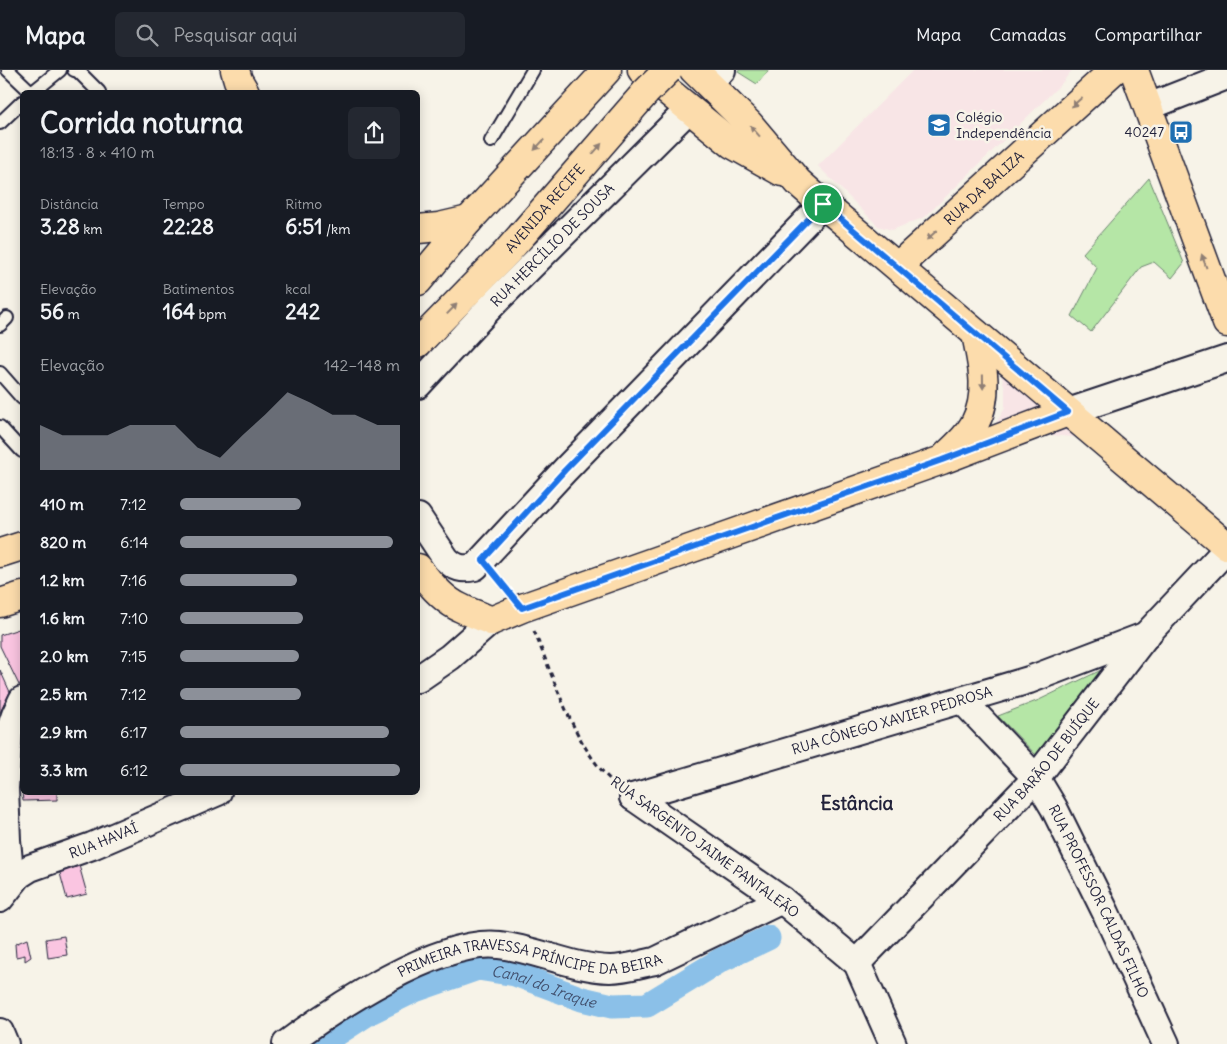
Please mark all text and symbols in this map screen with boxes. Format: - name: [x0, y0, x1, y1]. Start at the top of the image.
- search box: [115, 12, 465, 57]
- text: Mapa: [25, 20, 85, 50]
- icon: search: [133, 21, 161, 49]
- text: Pesquisar aqui: [173, 23, 297, 47]
- text: Mapa: [916, 23, 961, 46]
- text: Camadas: [989, 23, 1066, 46]
- text: Compartilhar: [1094, 23, 1202, 46]
- one-way arrow: [1072, 96, 1084, 108]
- text: Corrida noturna: [40, 105, 243, 141]
- button: share: [348, 107, 400, 159]
- place label: Colégio Independência: [956, 108, 1052, 142]
- school or university icon: Colégio Independência: [926, 112, 952, 138]
- bus stop icon: 40247: [1168, 119, 1194, 145]
- place label: 40247: [1124, 123, 1164, 141]
- one-way arrow: [749, 126, 761, 138]
- one-way arrow: [533, 138, 545, 150]
- text: 18:13 · 8 × 410 m: [40, 142, 155, 162]
- one-way arrow: [591, 143, 602, 156]
- street label: RUA DA BALIZA: [940, 147, 1028, 229]
- street label: AVENIDA RECIFE: [501, 160, 588, 257]
- street label: RUA HERCÍLIO DE SOUSA: [487, 180, 618, 310]
- pin: [802, 183, 844, 225]
- icon: arrive: [809, 190, 837, 218]
- text: Distância: [40, 195, 99, 213]
- text: Tempo: [163, 195, 205, 213]
- text: Ritmo: [285, 195, 322, 213]
- text: 3.28: [40, 213, 80, 240]
- text: 22:28: [163, 213, 214, 240]
- text: 6:51: [285, 213, 323, 240]
- text: km: [80, 220, 103, 238]
- text: /km: [323, 220, 350, 238]
- one-way arrow: [926, 229, 938, 241]
- one-way arrow: [1200, 253, 1208, 268]
- text: Elevação: [40, 280, 96, 298]
- text: Batimentos: [163, 280, 234, 298]
- text: kcal: [285, 280, 311, 298]
- text: 56: [40, 298, 64, 325]
- text: 164: [163, 298, 195, 325]
- text: 242: [285, 298, 320, 325]
- one-way arrow: [446, 303, 458, 315]
- text: m: [64, 305, 80, 323]
- text: bpm: [195, 305, 227, 323]
- text: Elevação: [40, 355, 104, 375]
- text: 142–148 m: [324, 355, 400, 375]
- one-way arrow: [979, 374, 987, 390]
- text: 410 m: [40, 494, 84, 514]
- text: 7:12: [120, 494, 147, 514]
- text: 820 m: [40, 532, 86, 552]
- text: 6:14: [120, 532, 148, 552]
- text: 1.2 km: [40, 570, 84, 590]
- text: 7:16: [120, 570, 147, 590]
- text: 1.6 km: [40, 608, 85, 628]
- text: 7:10: [120, 608, 148, 628]
- text: 2.0 km: [40, 646, 89, 666]
- text: 7:15: [120, 646, 147, 666]
- street label: RUA CÔNEGO XAVIER PEDROSA: [789, 682, 994, 759]
- text: 2.5 km: [40, 684, 87, 704]
- text: 7:12: [120, 684, 147, 704]
- street label: RUA BARÃO DE BUÍQUE: [990, 695, 1103, 825]
- text: 2.9 km: [40, 722, 87, 742]
- text: 6:17: [120, 722, 147, 742]
- text: 3.3 km: [40, 760, 88, 780]
- text: 6:12: [120, 760, 148, 780]
- street label: RUA SARGENTO JAIME PANTALEÃO: [607, 772, 803, 922]
- district label: Estância: [821, 791, 894, 815]
- street label: RUA PROFESSOR CALDAS FILHO: [1045, 802, 1153, 1001]
- street label: RUA HAVAÍ: [66, 818, 141, 862]
- street label: PRIMEIRA TRAVESSA PRÍNCIPE DA BEIRA: [394, 935, 665, 981]
- water label: Canal do Iraque: [490, 961, 599, 1012]

